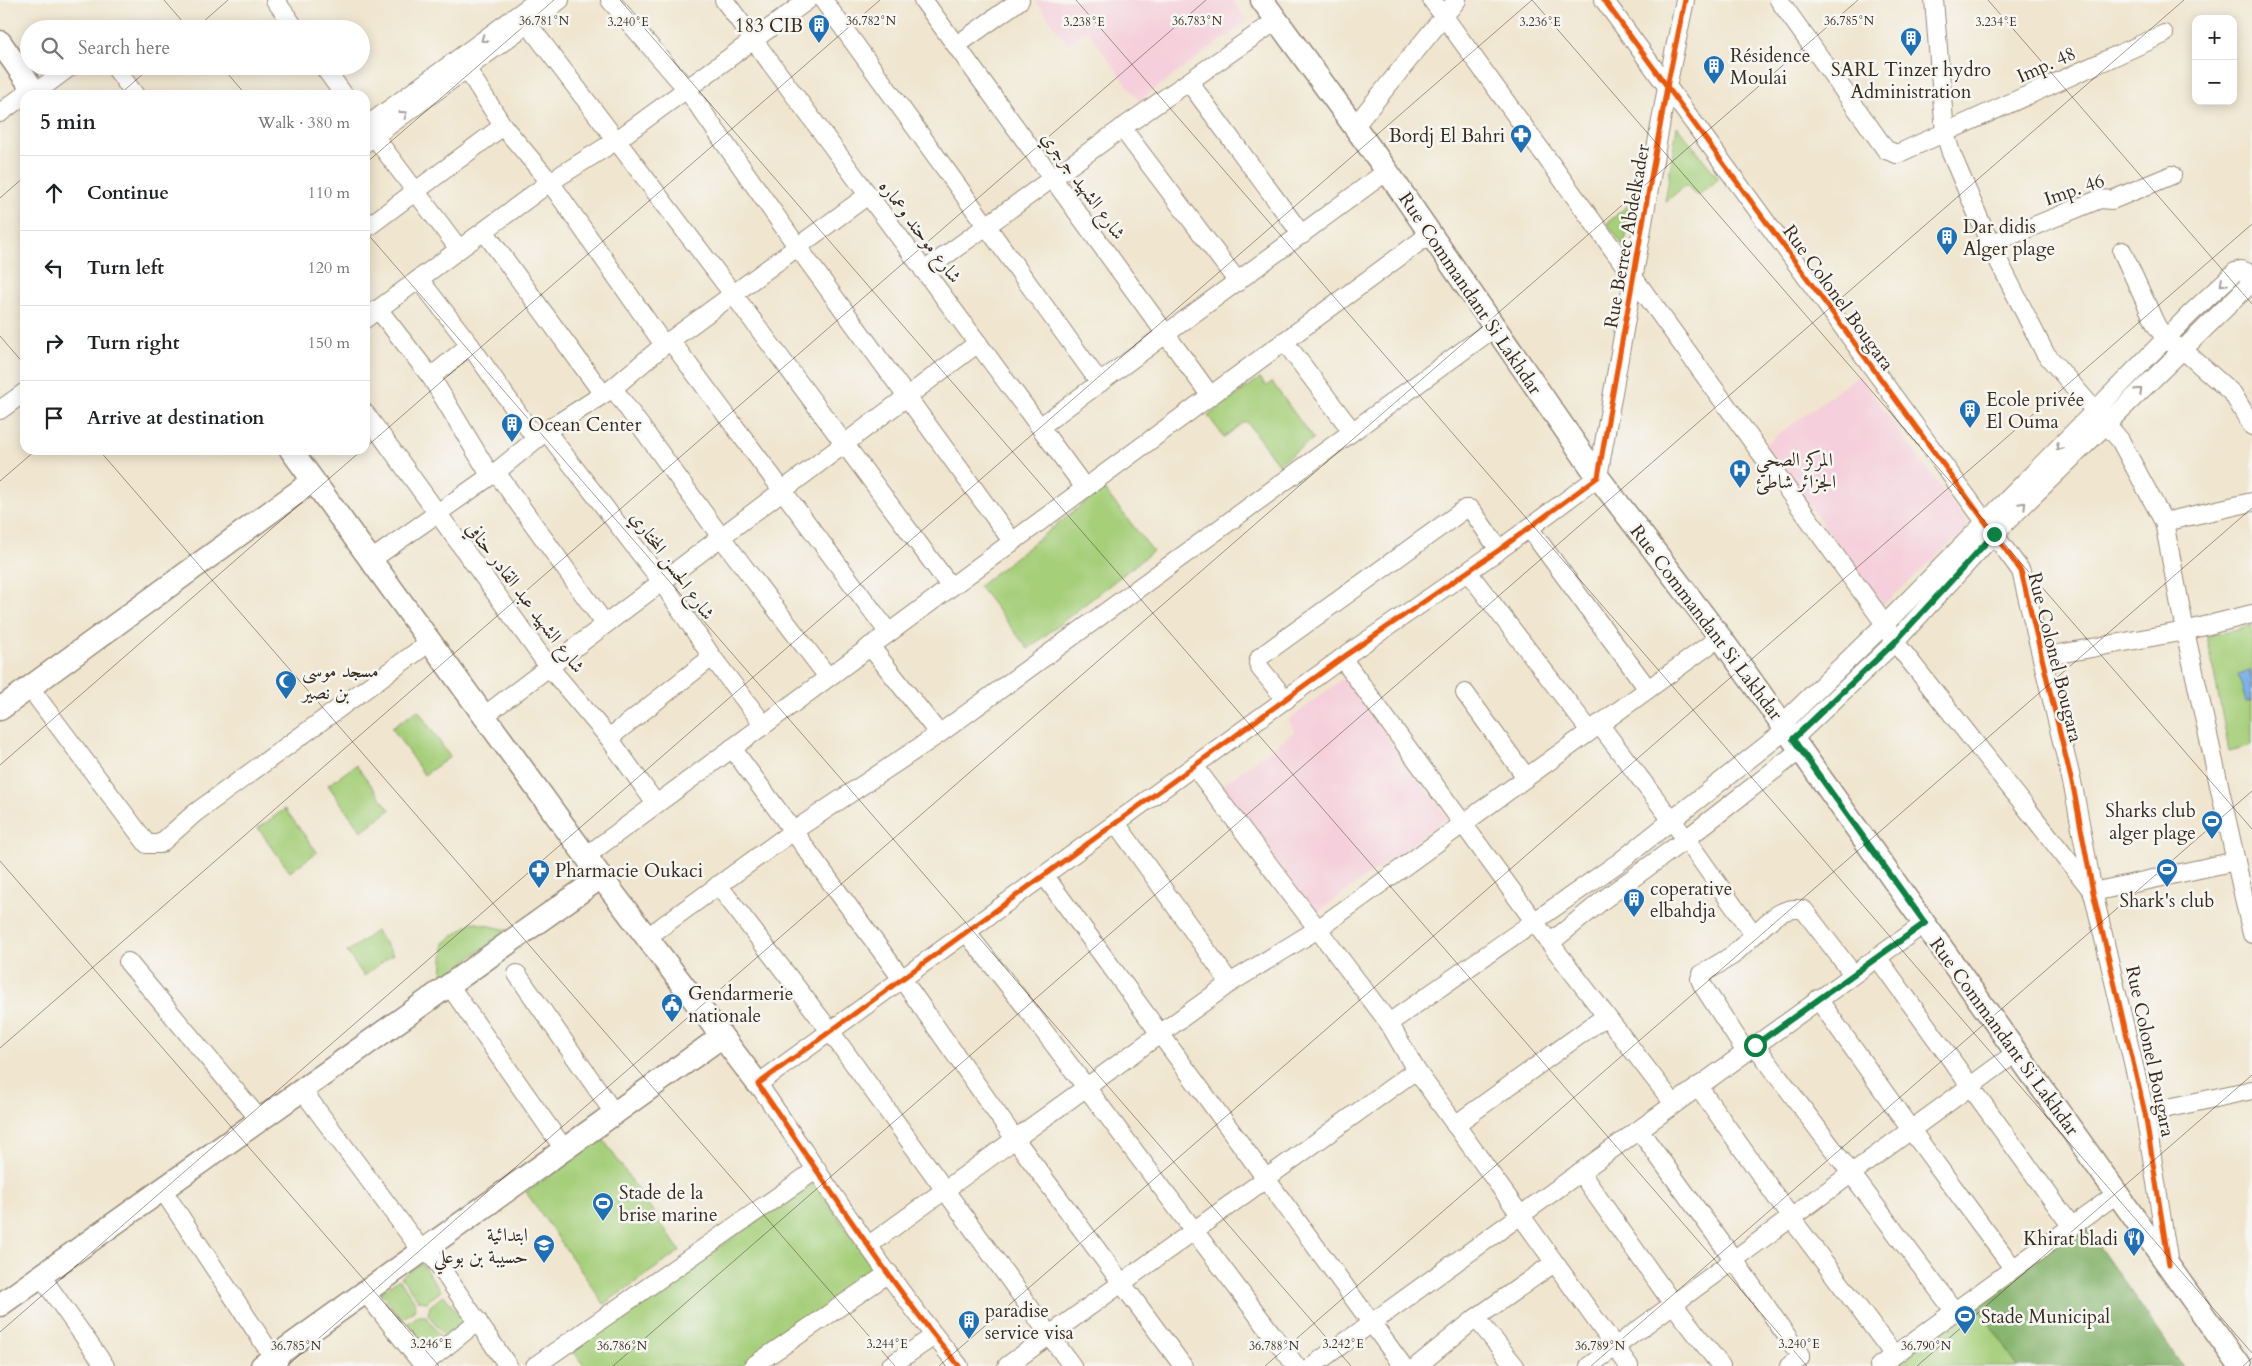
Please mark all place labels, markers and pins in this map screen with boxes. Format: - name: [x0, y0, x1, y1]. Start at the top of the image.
- place label: 183 CIB: [735, 13, 803, 39]
- building icon: 183 CIB: [807, 13, 831, 44]
- building icon: SARL Tinzer hydro Administration: [1899, 26, 1923, 57]
- place label: Résidence Moulai: [1730, 43, 1810, 91]
- building icon: Résidence Moulai: [1702, 54, 1726, 85]
- place label: SARL Tinzer hydro Administration: [1831, 57, 1991, 105]
- place label: Bordj El Bahri: [1389, 123, 1505, 149]
- pharmacy icon: Bordj El Bahri: [1509, 123, 1533, 154]
- place label: Dar didis Alger plage: [1963, 214, 2055, 262]
- building icon: Dar didis Alger plage: [1935, 225, 1959, 256]
- place label: Ecole privée El Ouma: [1986, 387, 2084, 435]
- building icon: Ecole privée El Ouma: [1958, 398, 1982, 429]
- building icon: Ocean Center: [500, 412, 524, 443]
- place label: Ocean Center: [528, 412, 641, 438]
- place label: المركز الصحي الجزائر شاطئ: [1756, 447, 1836, 495]
- hospital icon: المركز الصحي الجزائر شاطئ: [1728, 458, 1752, 489]
- place label: مسجد موسى بن نصير: [300, 658, 379, 706]
- mosque icon: مسجد موسى بن نصير: [274, 669, 298, 700]
- place label: Sharks club alger plage: [2105, 798, 2196, 846]
- sports icon: Sharks club alger plage: [2200, 809, 2224, 840]
- sports icon: Shark's club: [2155, 857, 2179, 888]
- pharmacy icon: Pharmacie Oukaci: [527, 858, 551, 889]
- place label: Pharmacie Oukaci: [555, 858, 703, 884]
- place label: coperative elbahdja: [1650, 876, 1732, 924]
- building icon: coperative elbahdja: [1622, 887, 1646, 918]
- place label: Shark's club: [2119, 888, 2215, 914]
- place label: Gendarmerie nationale: [688, 981, 793, 1029]
- public building icon: Gendarmerie nationale: [660, 992, 684, 1023]
- place label: Stade de la brise marine: [619, 1180, 718, 1228]
- sports icon: Stade de la brise marine: [591, 1191, 615, 1222]
- place label: ابتدائية حسيبة بن بوعلي: [434, 1222, 528, 1275]
- place label: Khirat bladi: [2023, 1226, 2118, 1252]
- restaurant icon: Khirat bladi: [2122, 1226, 2146, 1257]
- school or university icon: ابتدائية حسيبة بن بوعلي: [532, 1233, 556, 1264]
- place label: paradise service visa: [985, 1298, 1074, 1346]
- sports icon: Stade Municipal: [1953, 1304, 1977, 1335]
- place label: Stade Municipal: [1981, 1304, 2110, 1330]
- building icon: paradise service visa: [957, 1309, 981, 1340]

